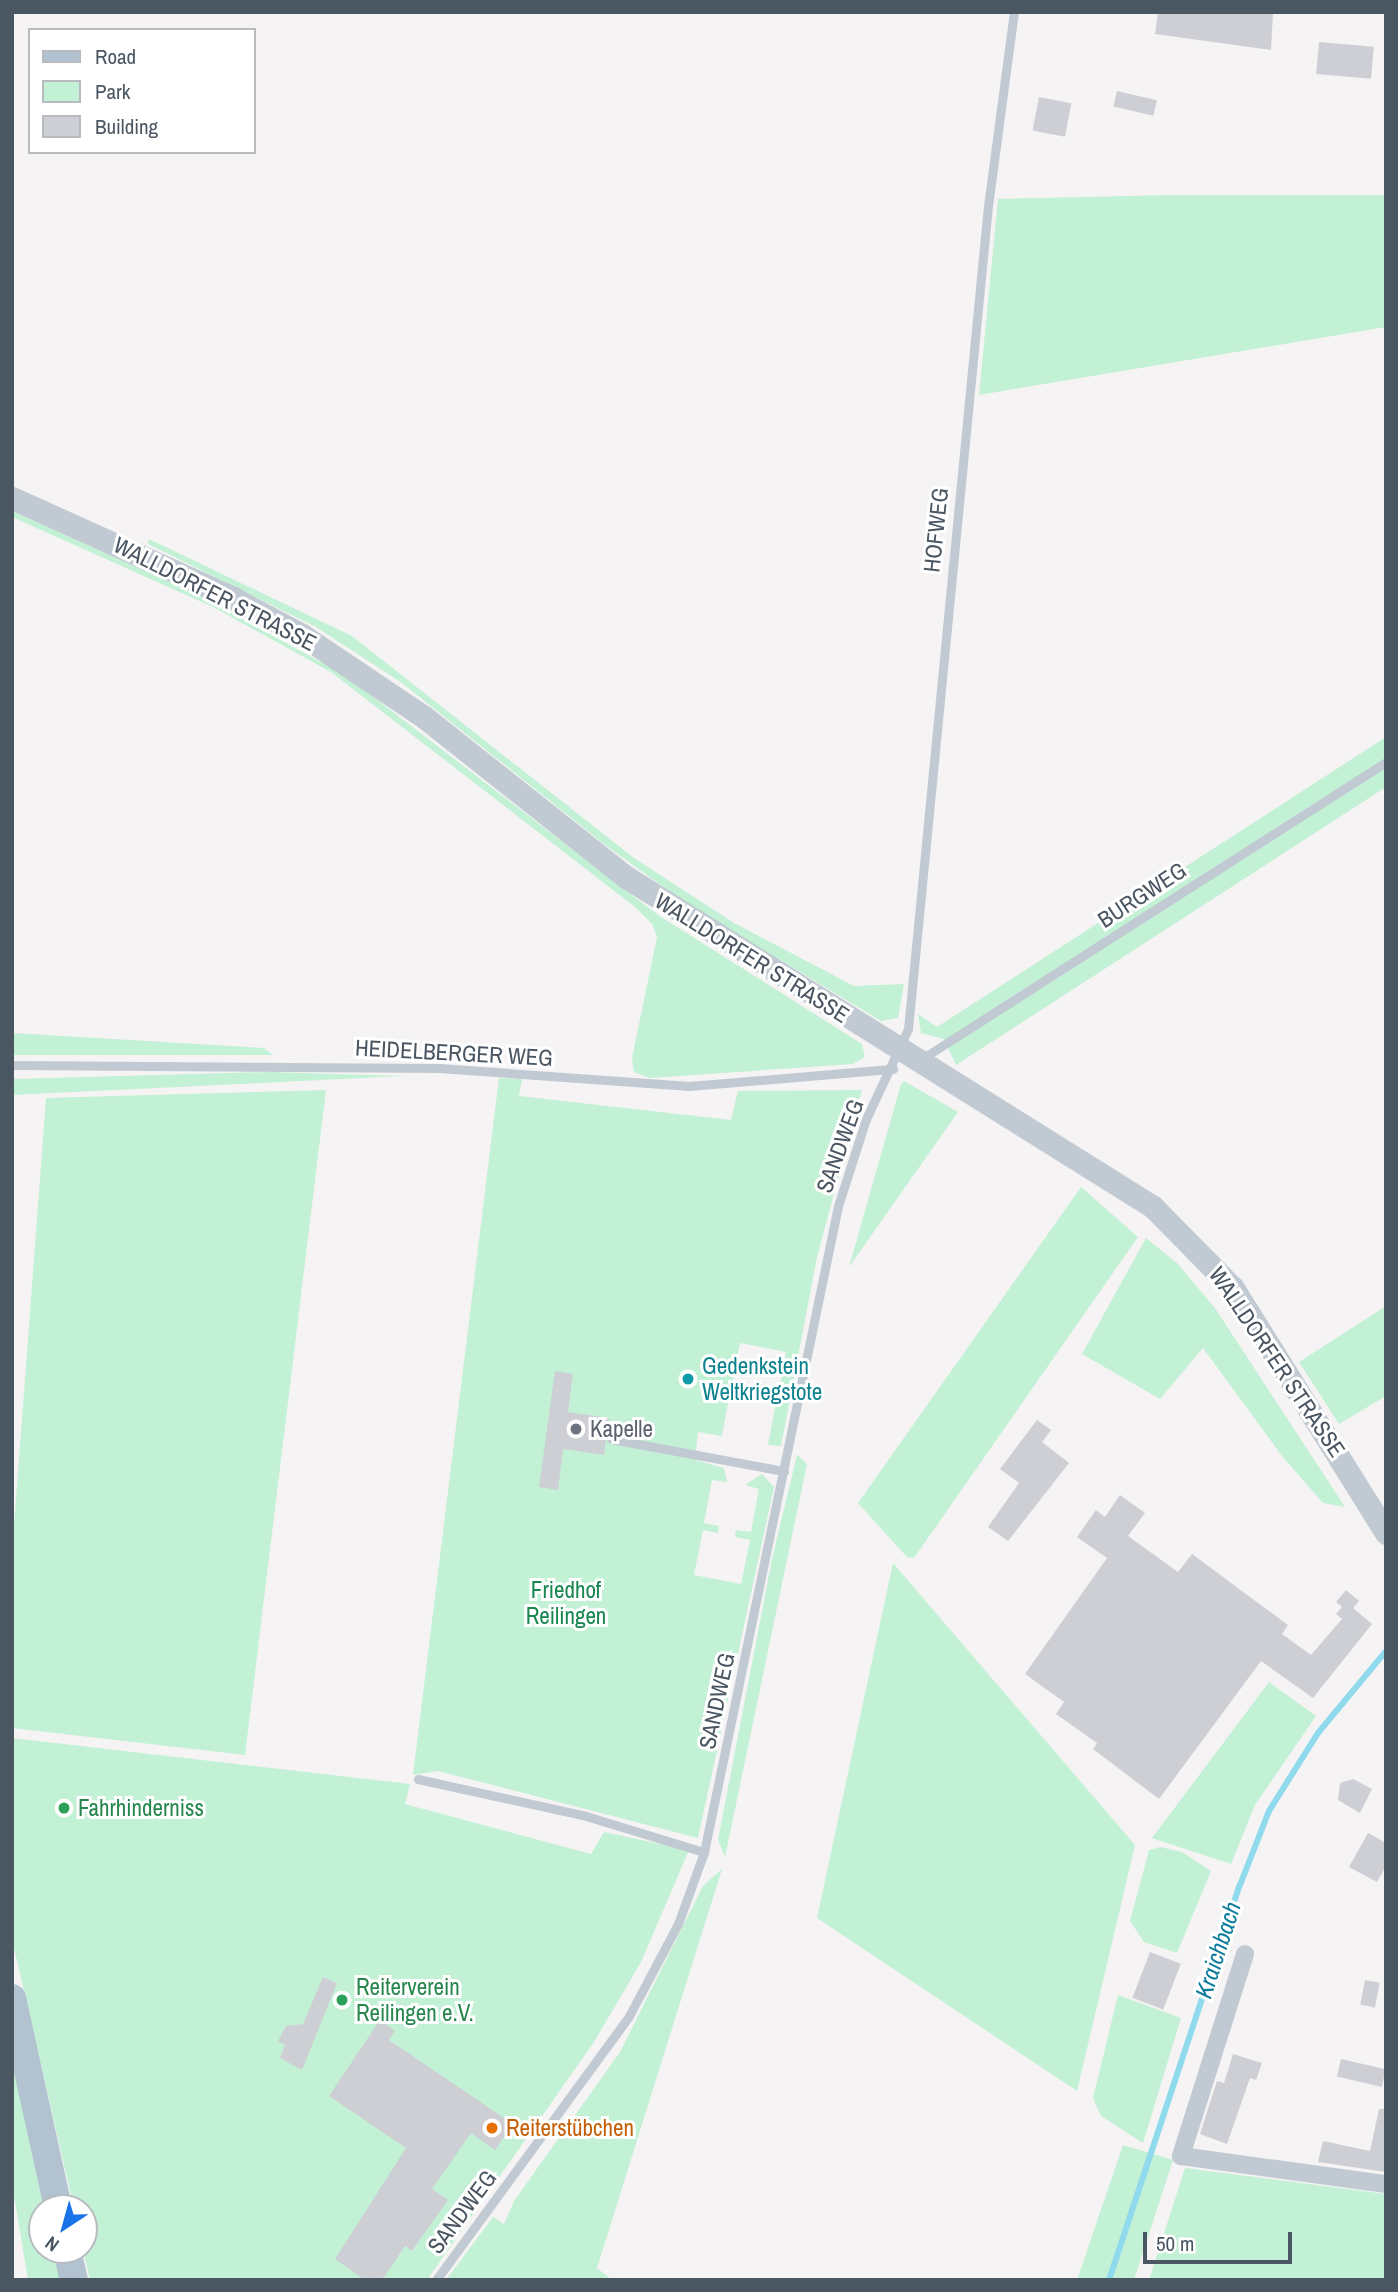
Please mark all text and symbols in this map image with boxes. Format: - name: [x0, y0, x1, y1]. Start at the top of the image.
- legend: [28, 28, 256, 154]
- text: Road: [95, 42, 136, 71]
- text: Park: [95, 77, 130, 106]
- text: Building: [95, 112, 158, 141]
- street label: HOFWEG: [918, 486, 954, 574]
- street label: WALLDORFER STRASSE: [109, 531, 321, 657]
- street label: BURGWEG: [1093, 856, 1191, 934]
- street label: WALLDORFER STRASSE: [650, 887, 854, 1029]
- street label: HEIDELBERGER WEG: [354, 1034, 554, 1072]
- street label: SANDWEG: [810, 1095, 870, 1197]
- street label: WALLDORFER STRASSE: [1203, 1262, 1351, 1462]
- place label: Gedenkstein Weltkriegstote: [702, 1352, 822, 1406]
- marker: Gedenkstein Weltkriegstote: [680, 1371, 696, 1387]
- place label: Kapelle: [590, 1415, 653, 1443]
- marker: Kapelle: [568, 1421, 584, 1437]
- park label: Friedhof Reilingen: [526, 1576, 606, 1630]
- street label: SANDWEG: [693, 1650, 741, 1752]
- place label: Fahrhinderniss: [78, 1794, 204, 1822]
- marker: Fahrhinderniss: [56, 1800, 72, 1816]
- water label: Kraichbach: [1189, 1898, 1247, 2002]
- place label: Reiterverein Reilingen e.V.: [356, 1973, 474, 2027]
- marker: Reiterverein Reilingen e.V.: [334, 1992, 350, 2008]
- place label: Reiterstübchen: [506, 2114, 634, 2142]
- marker: Reiterstübchen: [484, 2120, 500, 2136]
- street label: SANDWEG: [422, 2165, 502, 2259]
- north arrow: [28, 2194, 98, 2264]
- scale bar: [1146, 2218, 1295, 2262]
- text: 50 m: [1156, 2229, 1194, 2258]
- text: N: [40, 2231, 64, 2258]

